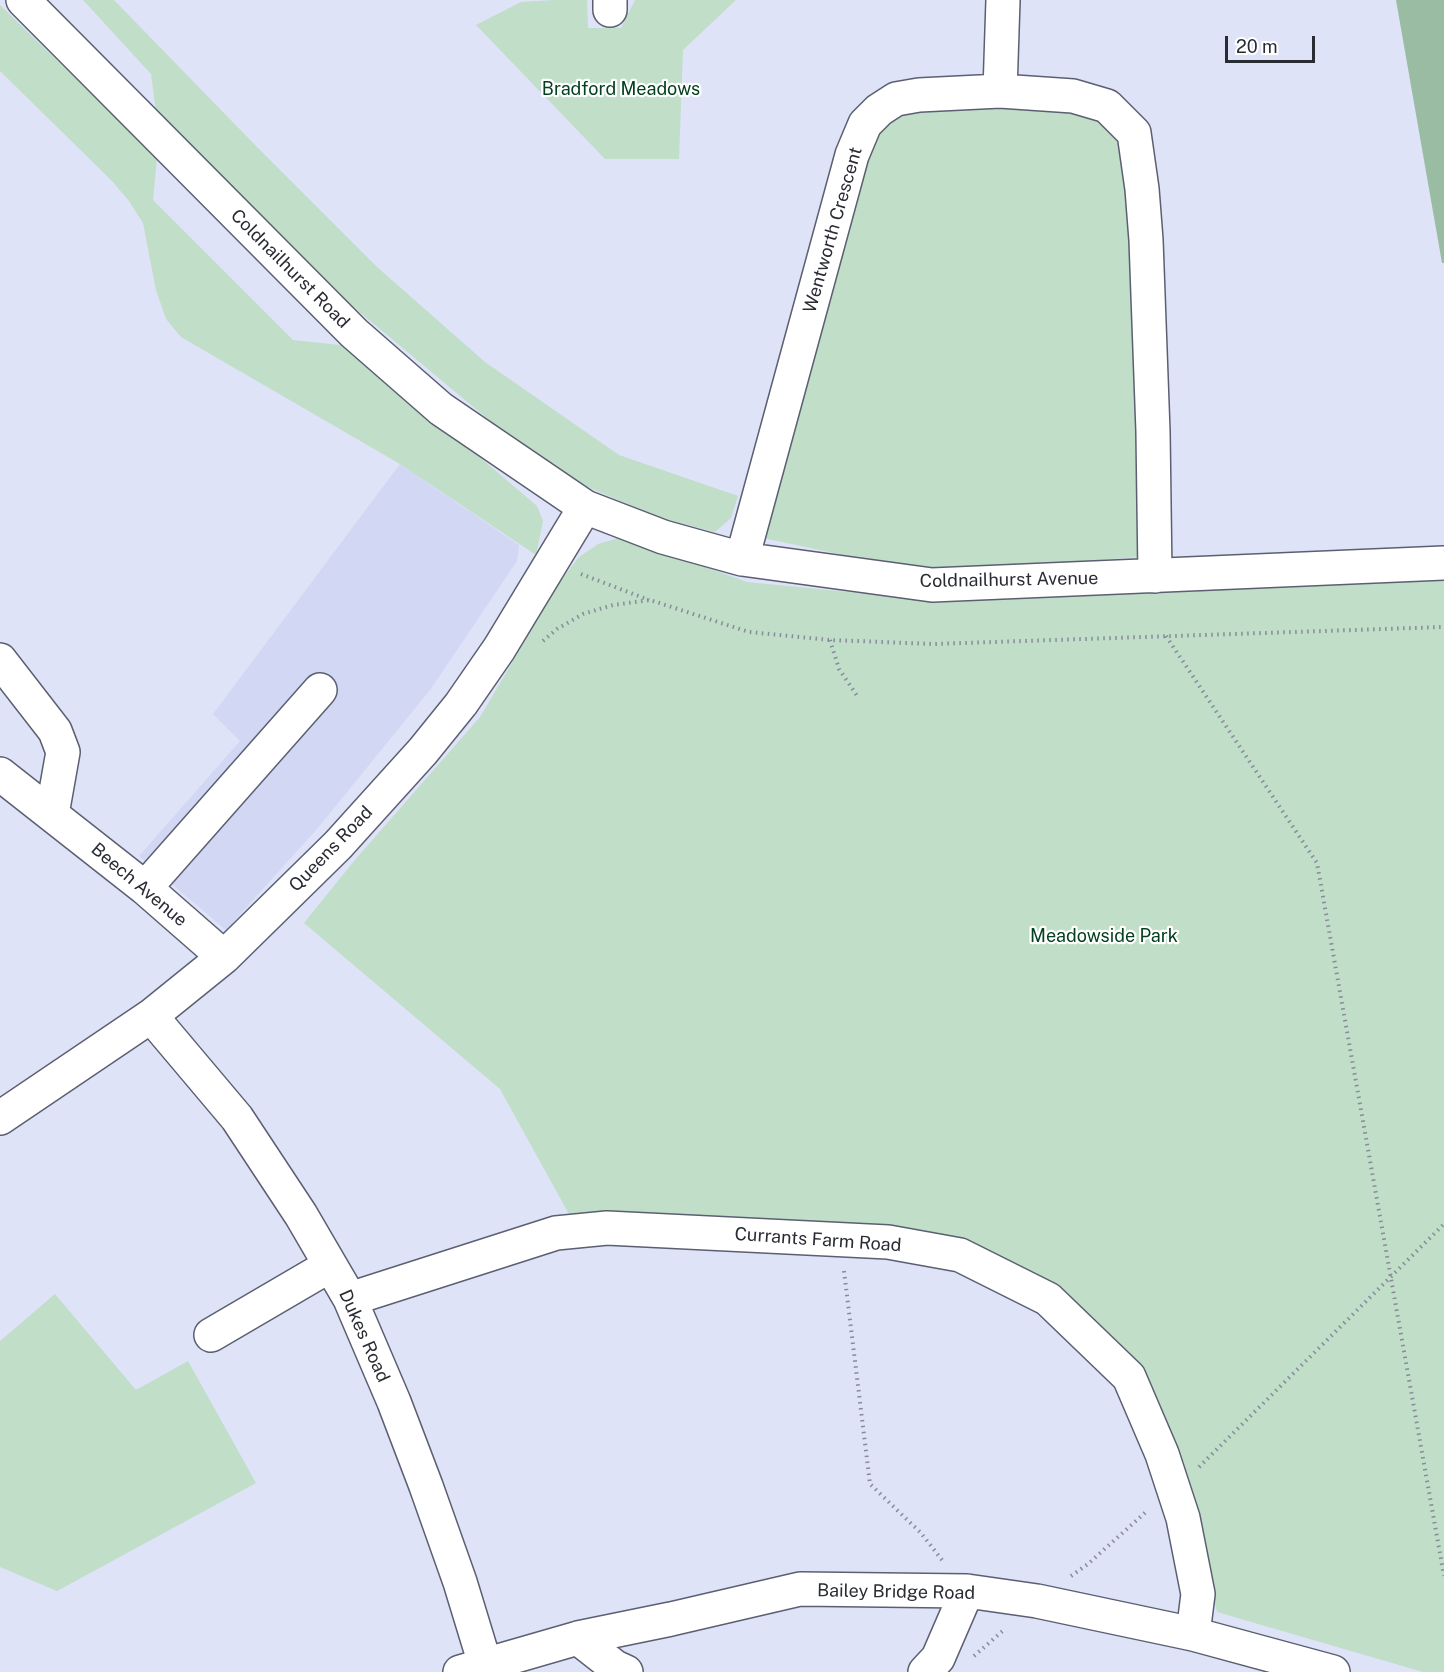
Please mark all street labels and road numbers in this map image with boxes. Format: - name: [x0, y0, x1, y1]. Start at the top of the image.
- street label: Wentworth Crescent: [799, 145, 867, 315]
- street label: Coldnailhurst Road: [226, 205, 354, 333]
- street label: Coldnailhurst Avenue: [919, 568, 1099, 592]
- street label: Queens Road: [285, 802, 377, 896]
- street label: Beech Avenue: [87, 839, 191, 931]
- street label: Currants Farm Road: [734, 1223, 902, 1257]
- street label: Dukes Road: [334, 1286, 394, 1386]
- street label: Bailey Bridge Road: [817, 1580, 975, 1604]

